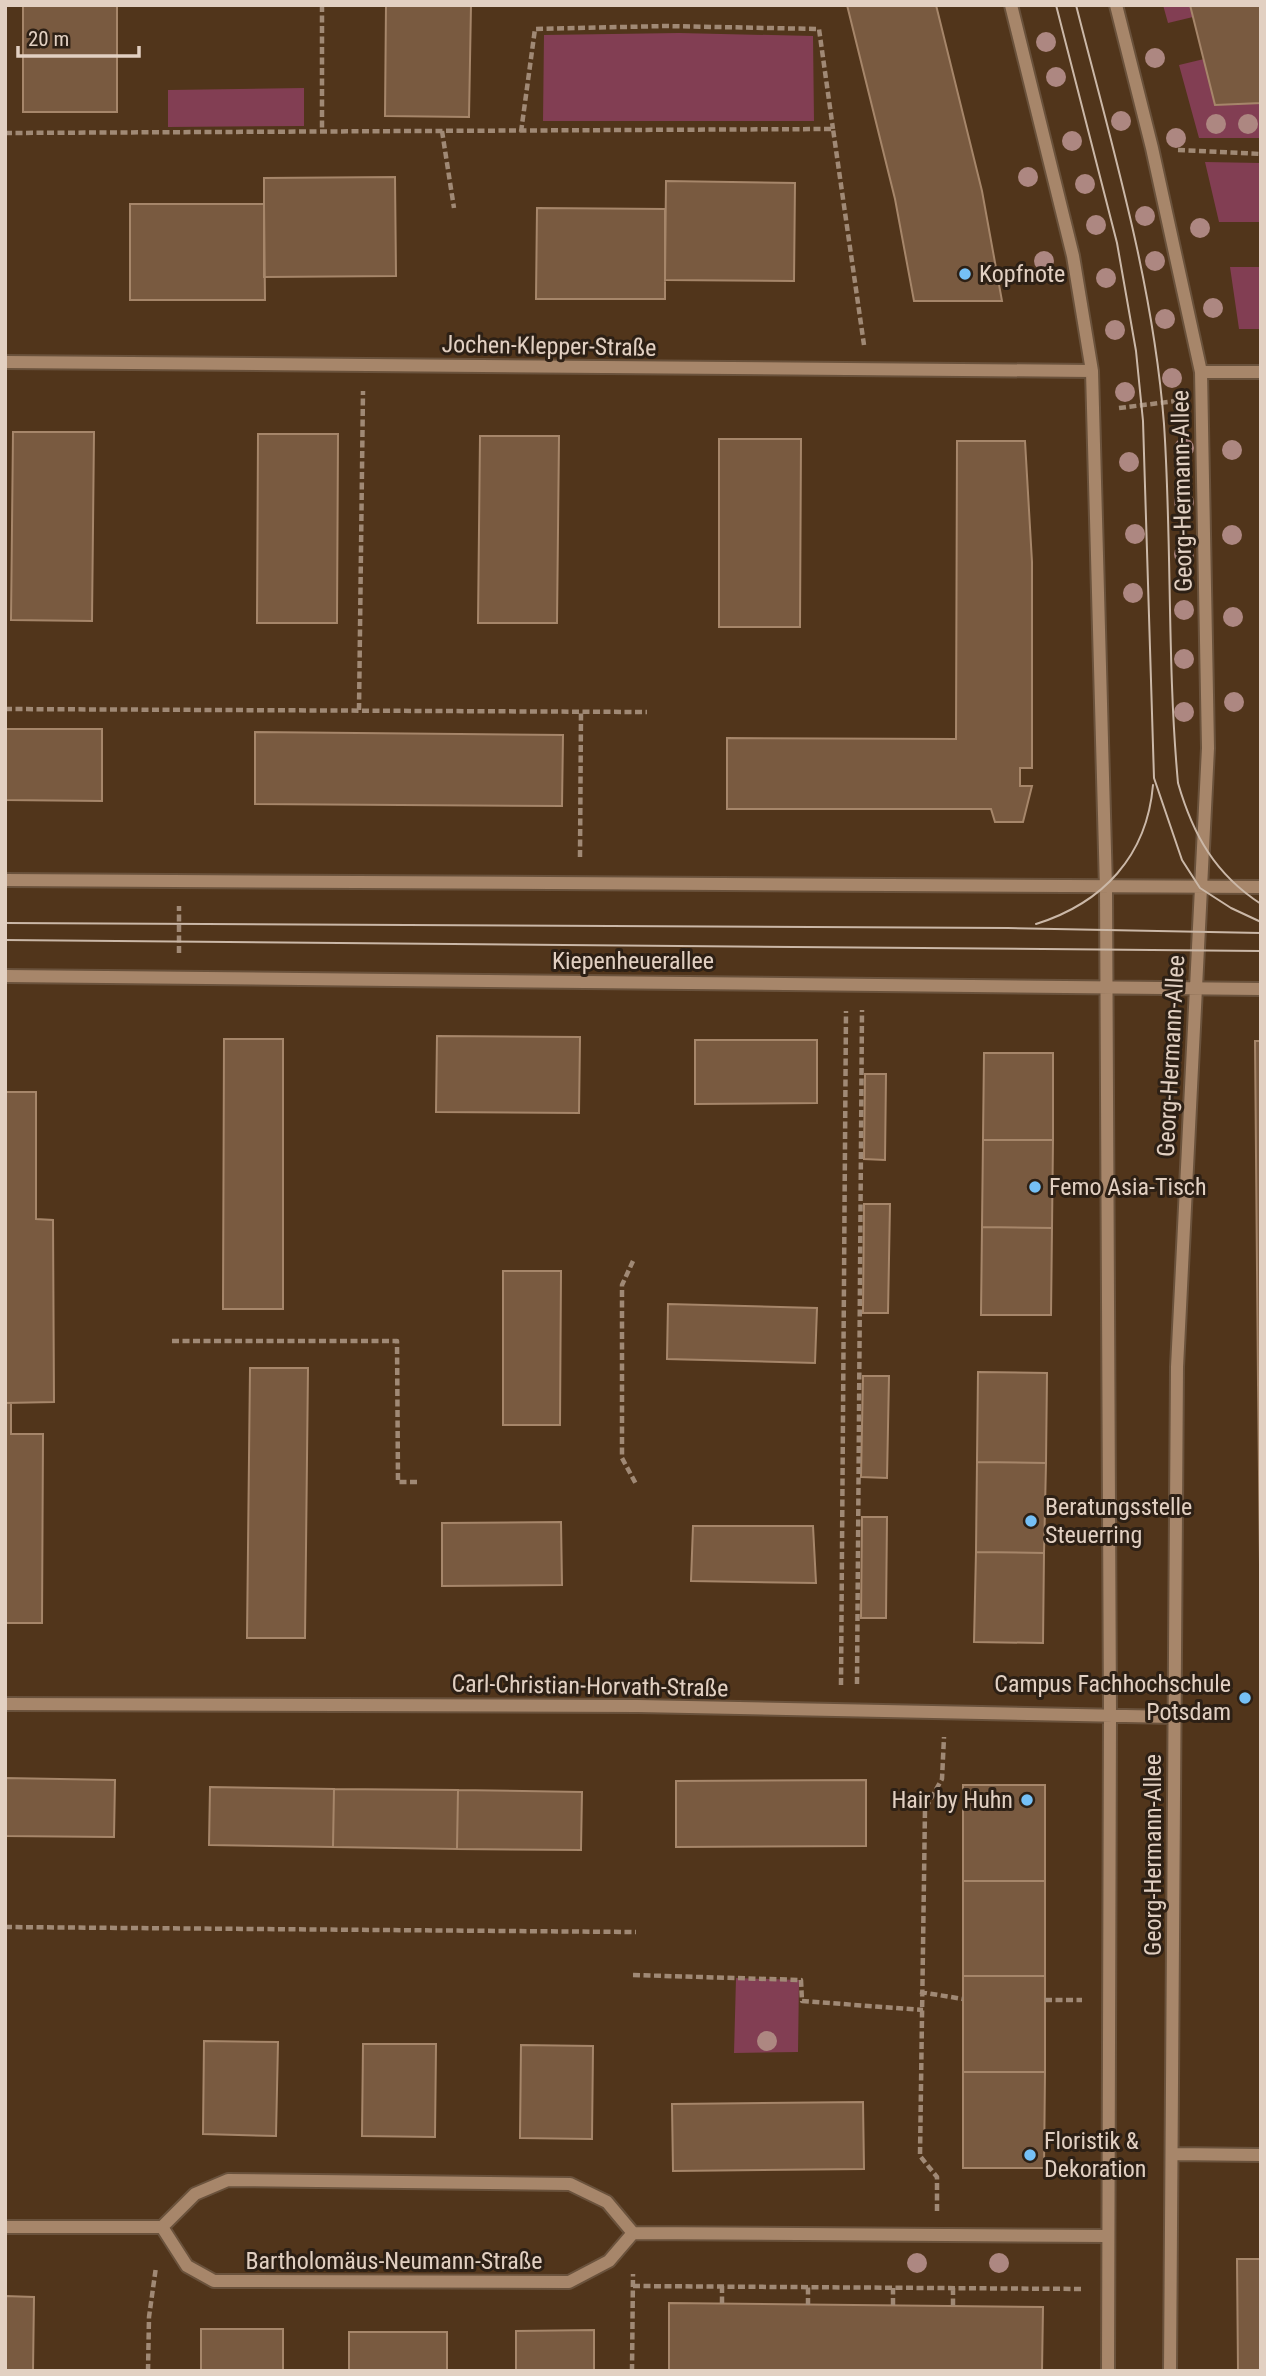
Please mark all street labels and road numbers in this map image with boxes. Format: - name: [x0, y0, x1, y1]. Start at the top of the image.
- street label: Jochen-Klepper-Straße: [441, 330, 657, 362]
- street label: Georg-Hermann-Allee: [1166, 390, 1198, 592]
- street label: Kiepenheuerallee: [552, 947, 714, 975]
- street label: Georg-Hermann-Allee: [1152, 954, 1190, 1158]
- street label: Carl-Christian-Horvath-Straße: [451, 1670, 729, 1702]
- street label: Georg-Hermann-Allee: [1139, 1754, 1167, 1956]
- street label: Bartholomäus-Neumann-Straße: [245, 2247, 543, 2275]

